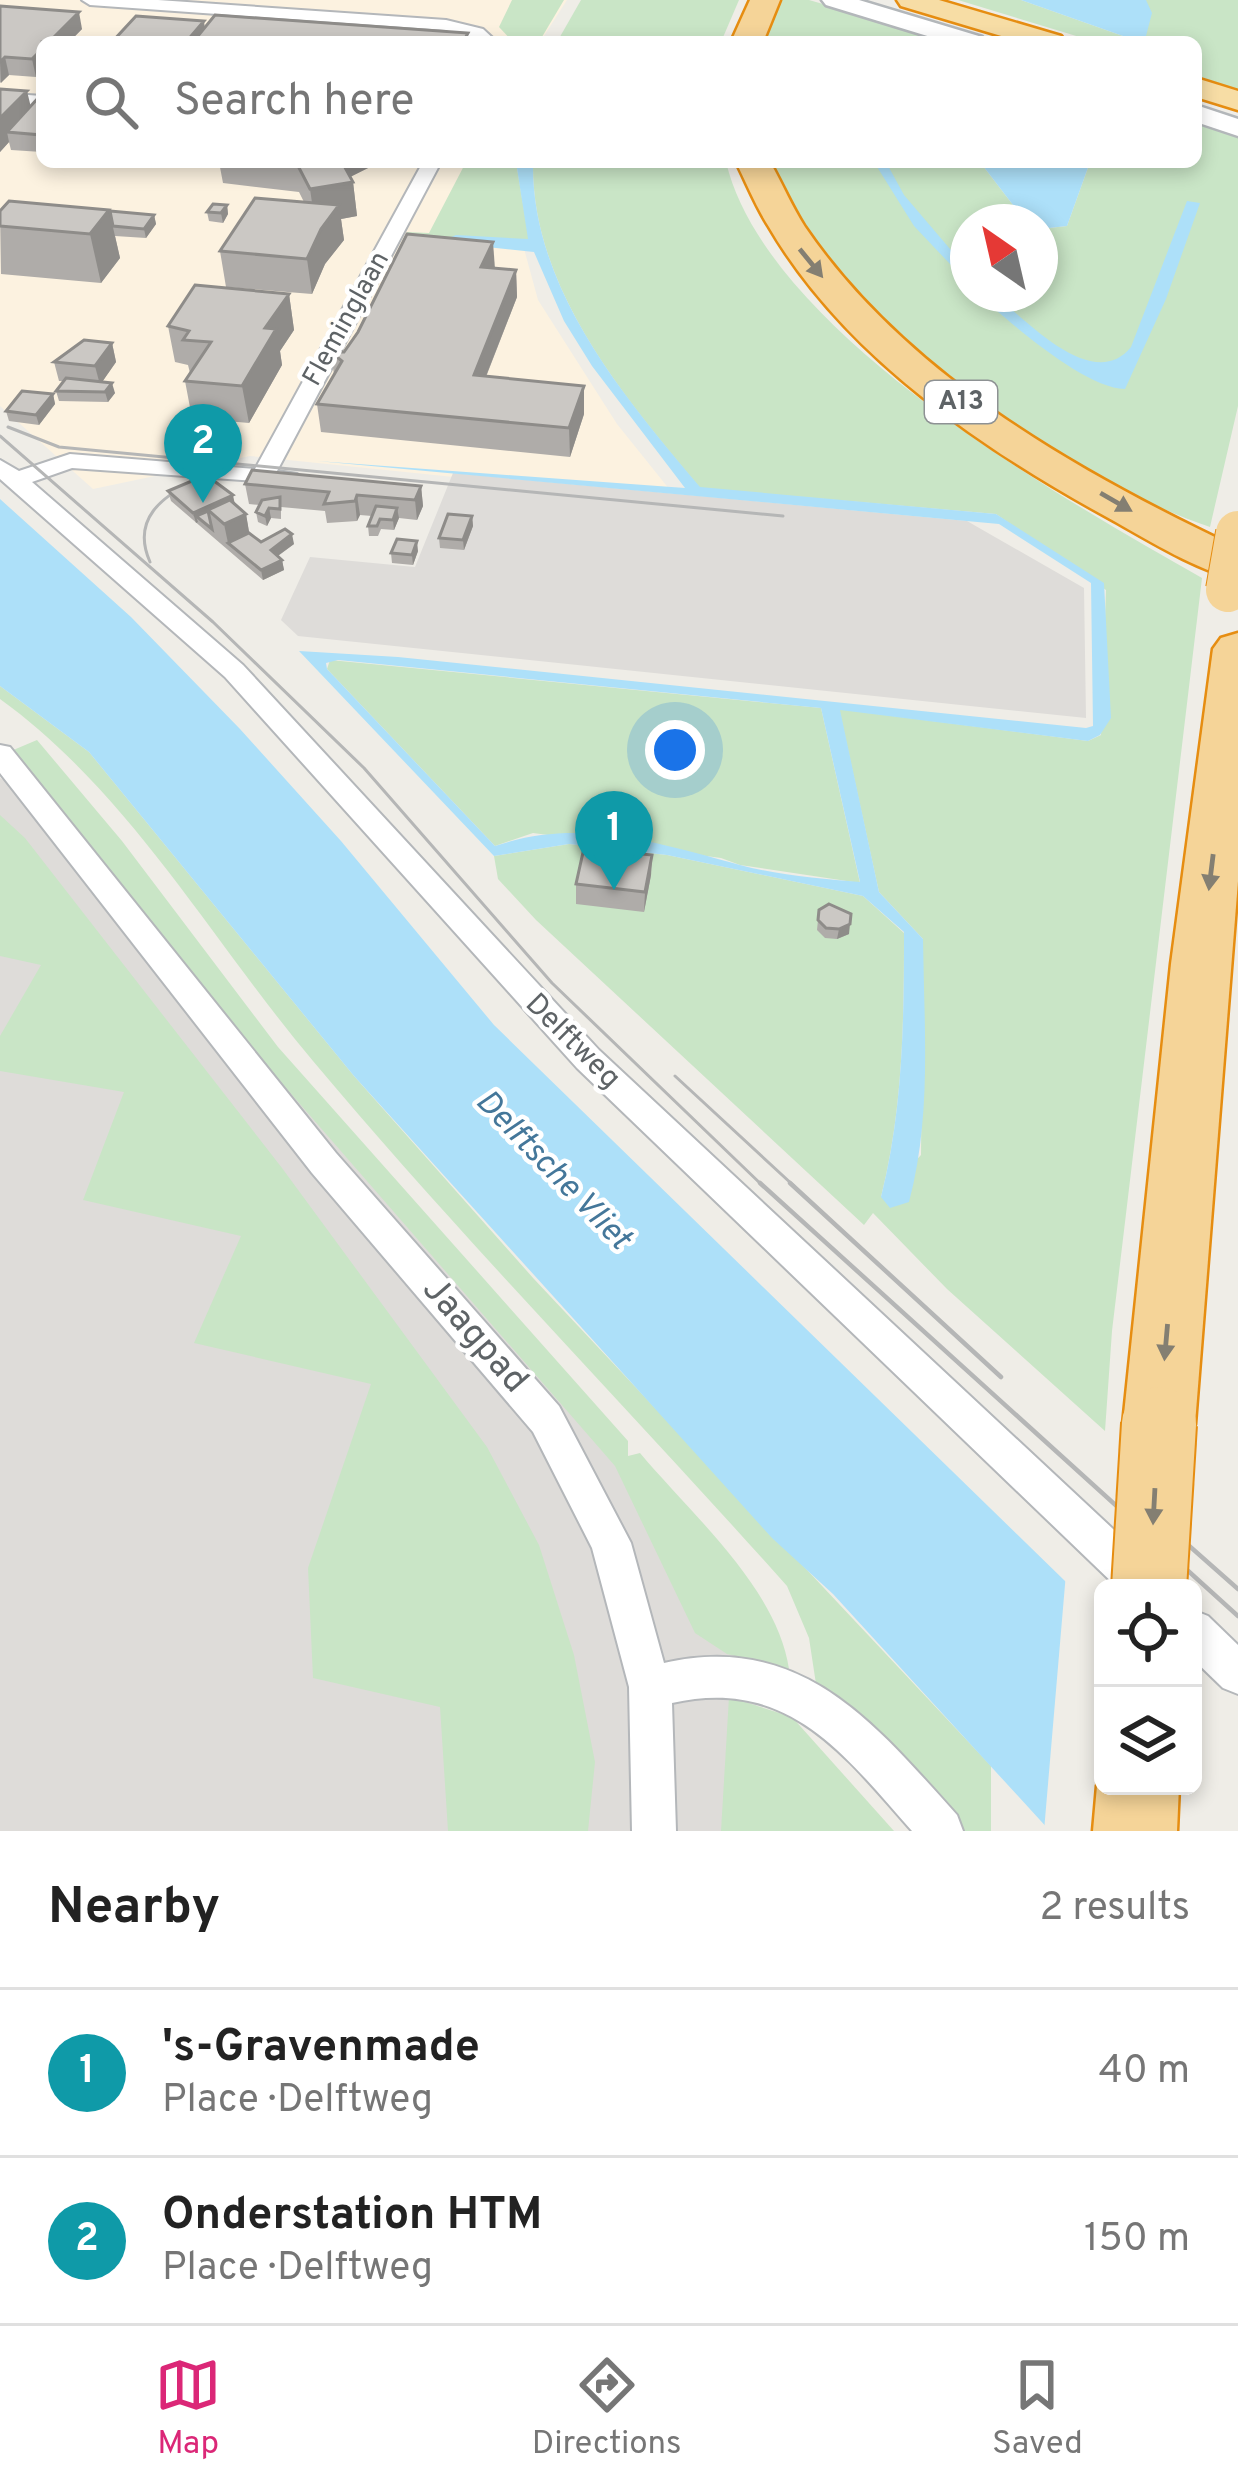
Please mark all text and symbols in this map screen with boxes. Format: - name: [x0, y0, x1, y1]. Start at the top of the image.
- search box: [36, 36, 1202, 168]
- icon: search: [78, 69, 144, 135]
- text: Search here: [174, 74, 414, 131]
- north arrow: [950, 204, 1058, 312]
- street label: Fleminglaan: [296, 246, 398, 392]
- one-way arrow: [798, 247, 823, 278]
- road number: A13: [925, 381, 997, 423]
- pin: 2: [164, 404, 242, 503]
- one-way arrow: [1100, 490, 1133, 511]
- your location: [645, 720, 705, 780]
- pin: 1: [575, 791, 653, 890]
- one-way arrow: [1202, 853, 1221, 891]
- street label: Delftweg: [517, 987, 627, 1097]
- water label: Delftsche Vliet: [465, 1082, 640, 1262]
- street label: Jaagpad: [411, 1268, 537, 1404]
- one-way arrow: [1156, 1323, 1175, 1361]
- one-way arrow: [1144, 1488, 1163, 1526]
- map controls: [1094, 1579, 1202, 1795]
- button: locate: [1094, 1579, 1202, 1687]
- button: layers: [1094, 1687, 1202, 1795]
- text: Nearby: [48, 1877, 220, 1942]
- text: 2 results: [1039, 1885, 1190, 1934]
- text: 's-Gravenmade: [162, 2020, 480, 2077]
- text: 1: [79, 2048, 95, 2097]
- text: 40 m: [1099, 2048, 1190, 2097]
- text: Place · Delftweg: [162, 2077, 433, 2126]
- text: Onderstation HTM: [162, 2188, 542, 2245]
- text: 2: [75, 2216, 99, 2265]
- text: 150 m: [1084, 2216, 1190, 2265]
- text: Place · Delftweg: [162, 2245, 433, 2294]
- tab: Map: [155, 2352, 221, 2466]
- tab: Directions: [532, 2352, 682, 2466]
- tab: Saved: [992, 2352, 1083, 2466]

